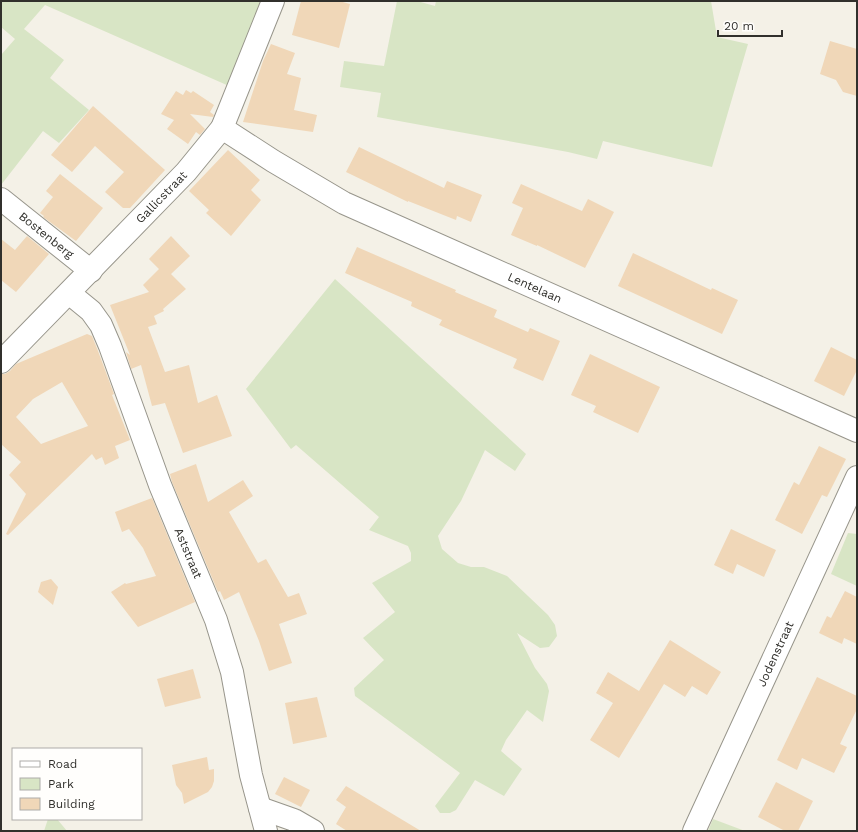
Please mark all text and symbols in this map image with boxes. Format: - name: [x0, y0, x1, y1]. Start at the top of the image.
- scale bar: [718, 12, 782, 38]
- text: 20 m: [724, 19, 754, 33]
- street label: Gallicstraat: [133, 168, 190, 226]
- street label: Bostenberg: [16, 209, 77, 262]
- street label: Lentelaan: [505, 270, 564, 306]
- street label: Aststraat: [172, 526, 205, 581]
- street label: Jodenstraat: [754, 619, 797, 689]
- legend: [12, 748, 142, 820]
- text: Road: [48, 757, 77, 771]
- text: Park: [48, 777, 74, 791]
- text: Building: [48, 797, 95, 811]

